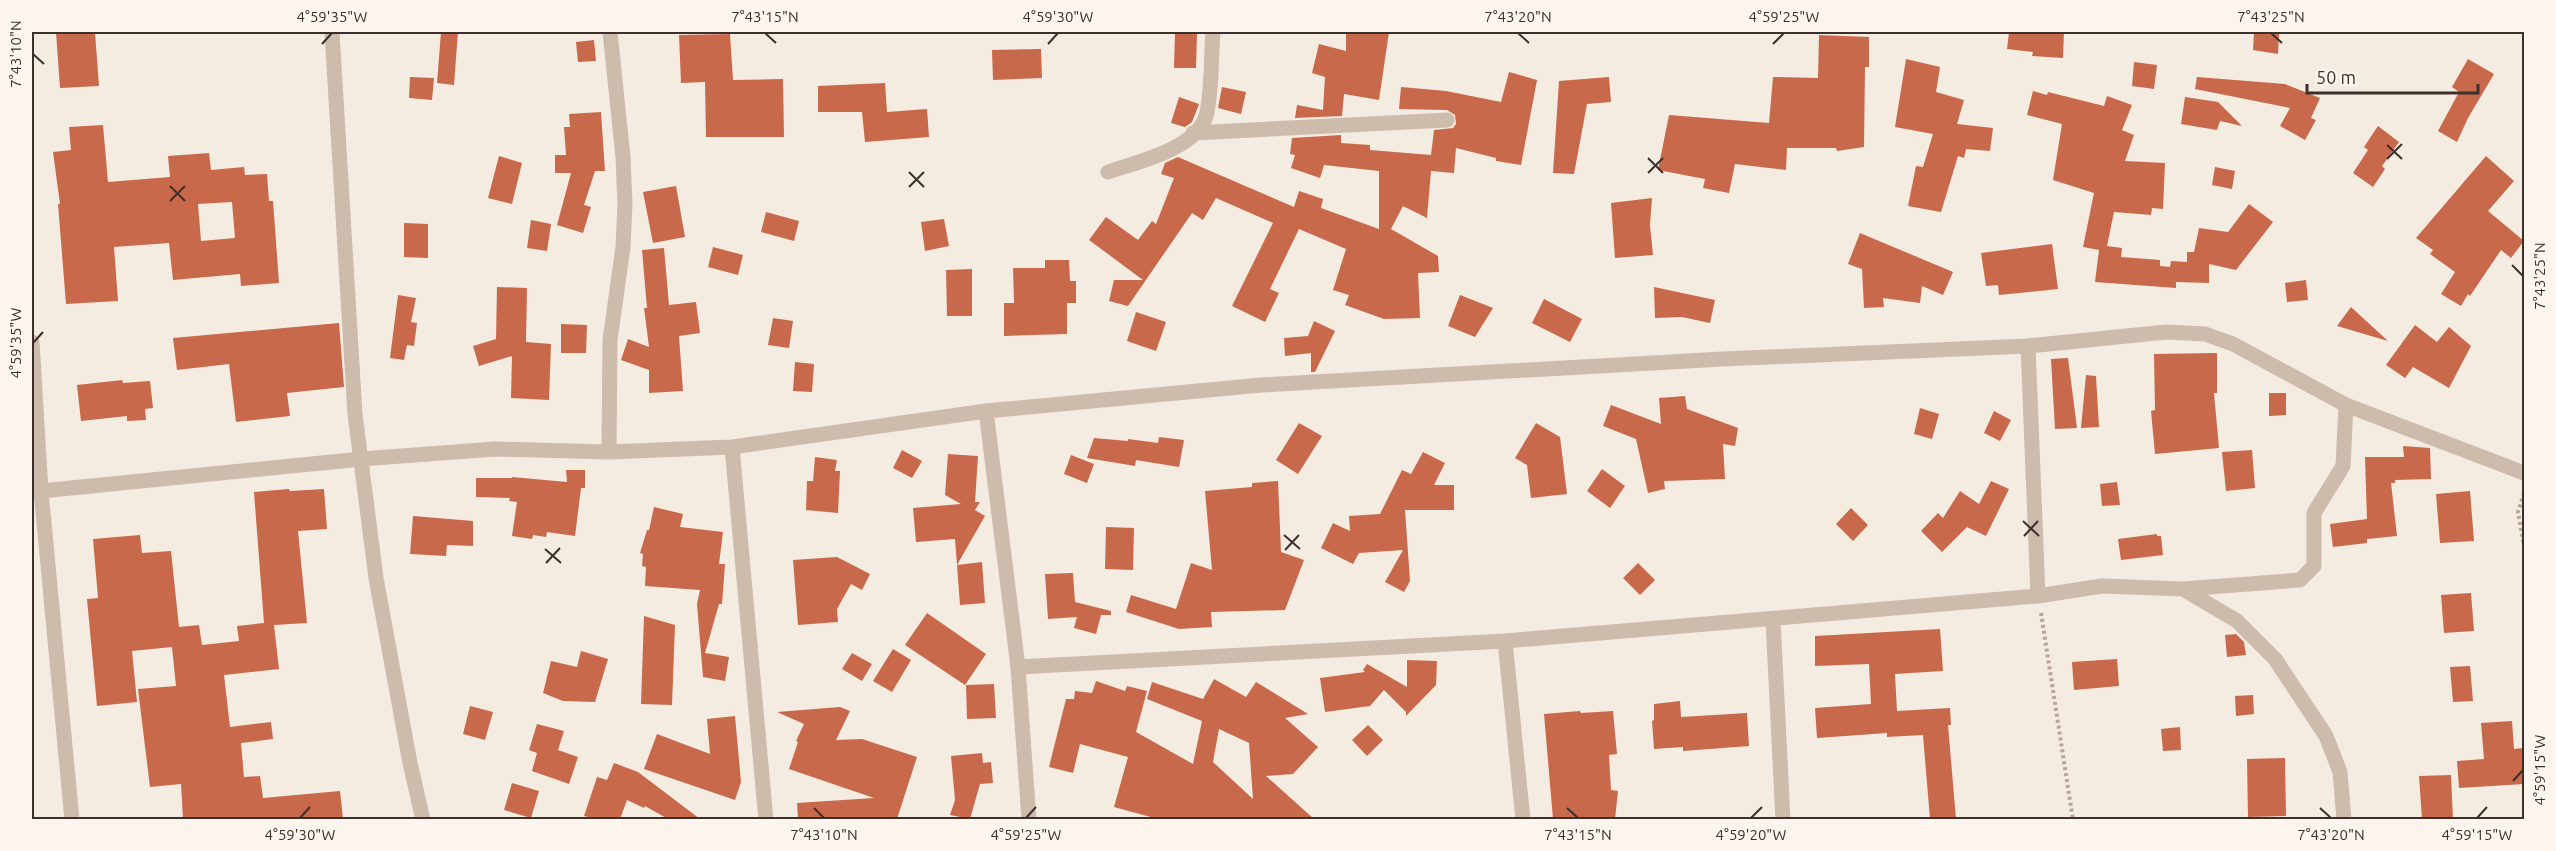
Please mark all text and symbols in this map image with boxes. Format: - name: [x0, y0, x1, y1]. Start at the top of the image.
- text: 4°59'35"W: [297, 8, 368, 25]
- text: 7°43'15"N: [731, 8, 799, 25]
- text: 4°59'30"W: [1023, 8, 1094, 25]
- text: 7°43'20"N: [1484, 8, 1552, 25]
- text: 4°59'25"W: [1749, 8, 1820, 25]
- text: 7°43'25"N: [2237, 8, 2305, 25]
- text: 7°43'10"N: [7, 20, 24, 88]
- scale bar: [2307, 57, 2478, 95]
- text: 50 m: [2316, 67, 2356, 87]
- text: 7°43'25"N: [2531, 242, 2548, 310]
- text: 4°59'35"W: [7, 307, 24, 378]
- text: 4°59'15"W: [2531, 734, 2548, 805]
- text: 4°59'30"W: [265, 826, 336, 843]
- text: 7°43'10"N: [790, 826, 858, 843]
- text: 4°59'25"W: [991, 826, 1062, 843]
- text: 7°43'15"N: [1544, 826, 1612, 843]
- text: 4°59'20"W: [1716, 826, 1787, 843]
- text: 7°43'20"N: [2297, 826, 2365, 843]
- text: 4°59'15"W: [2442, 826, 2513, 843]

